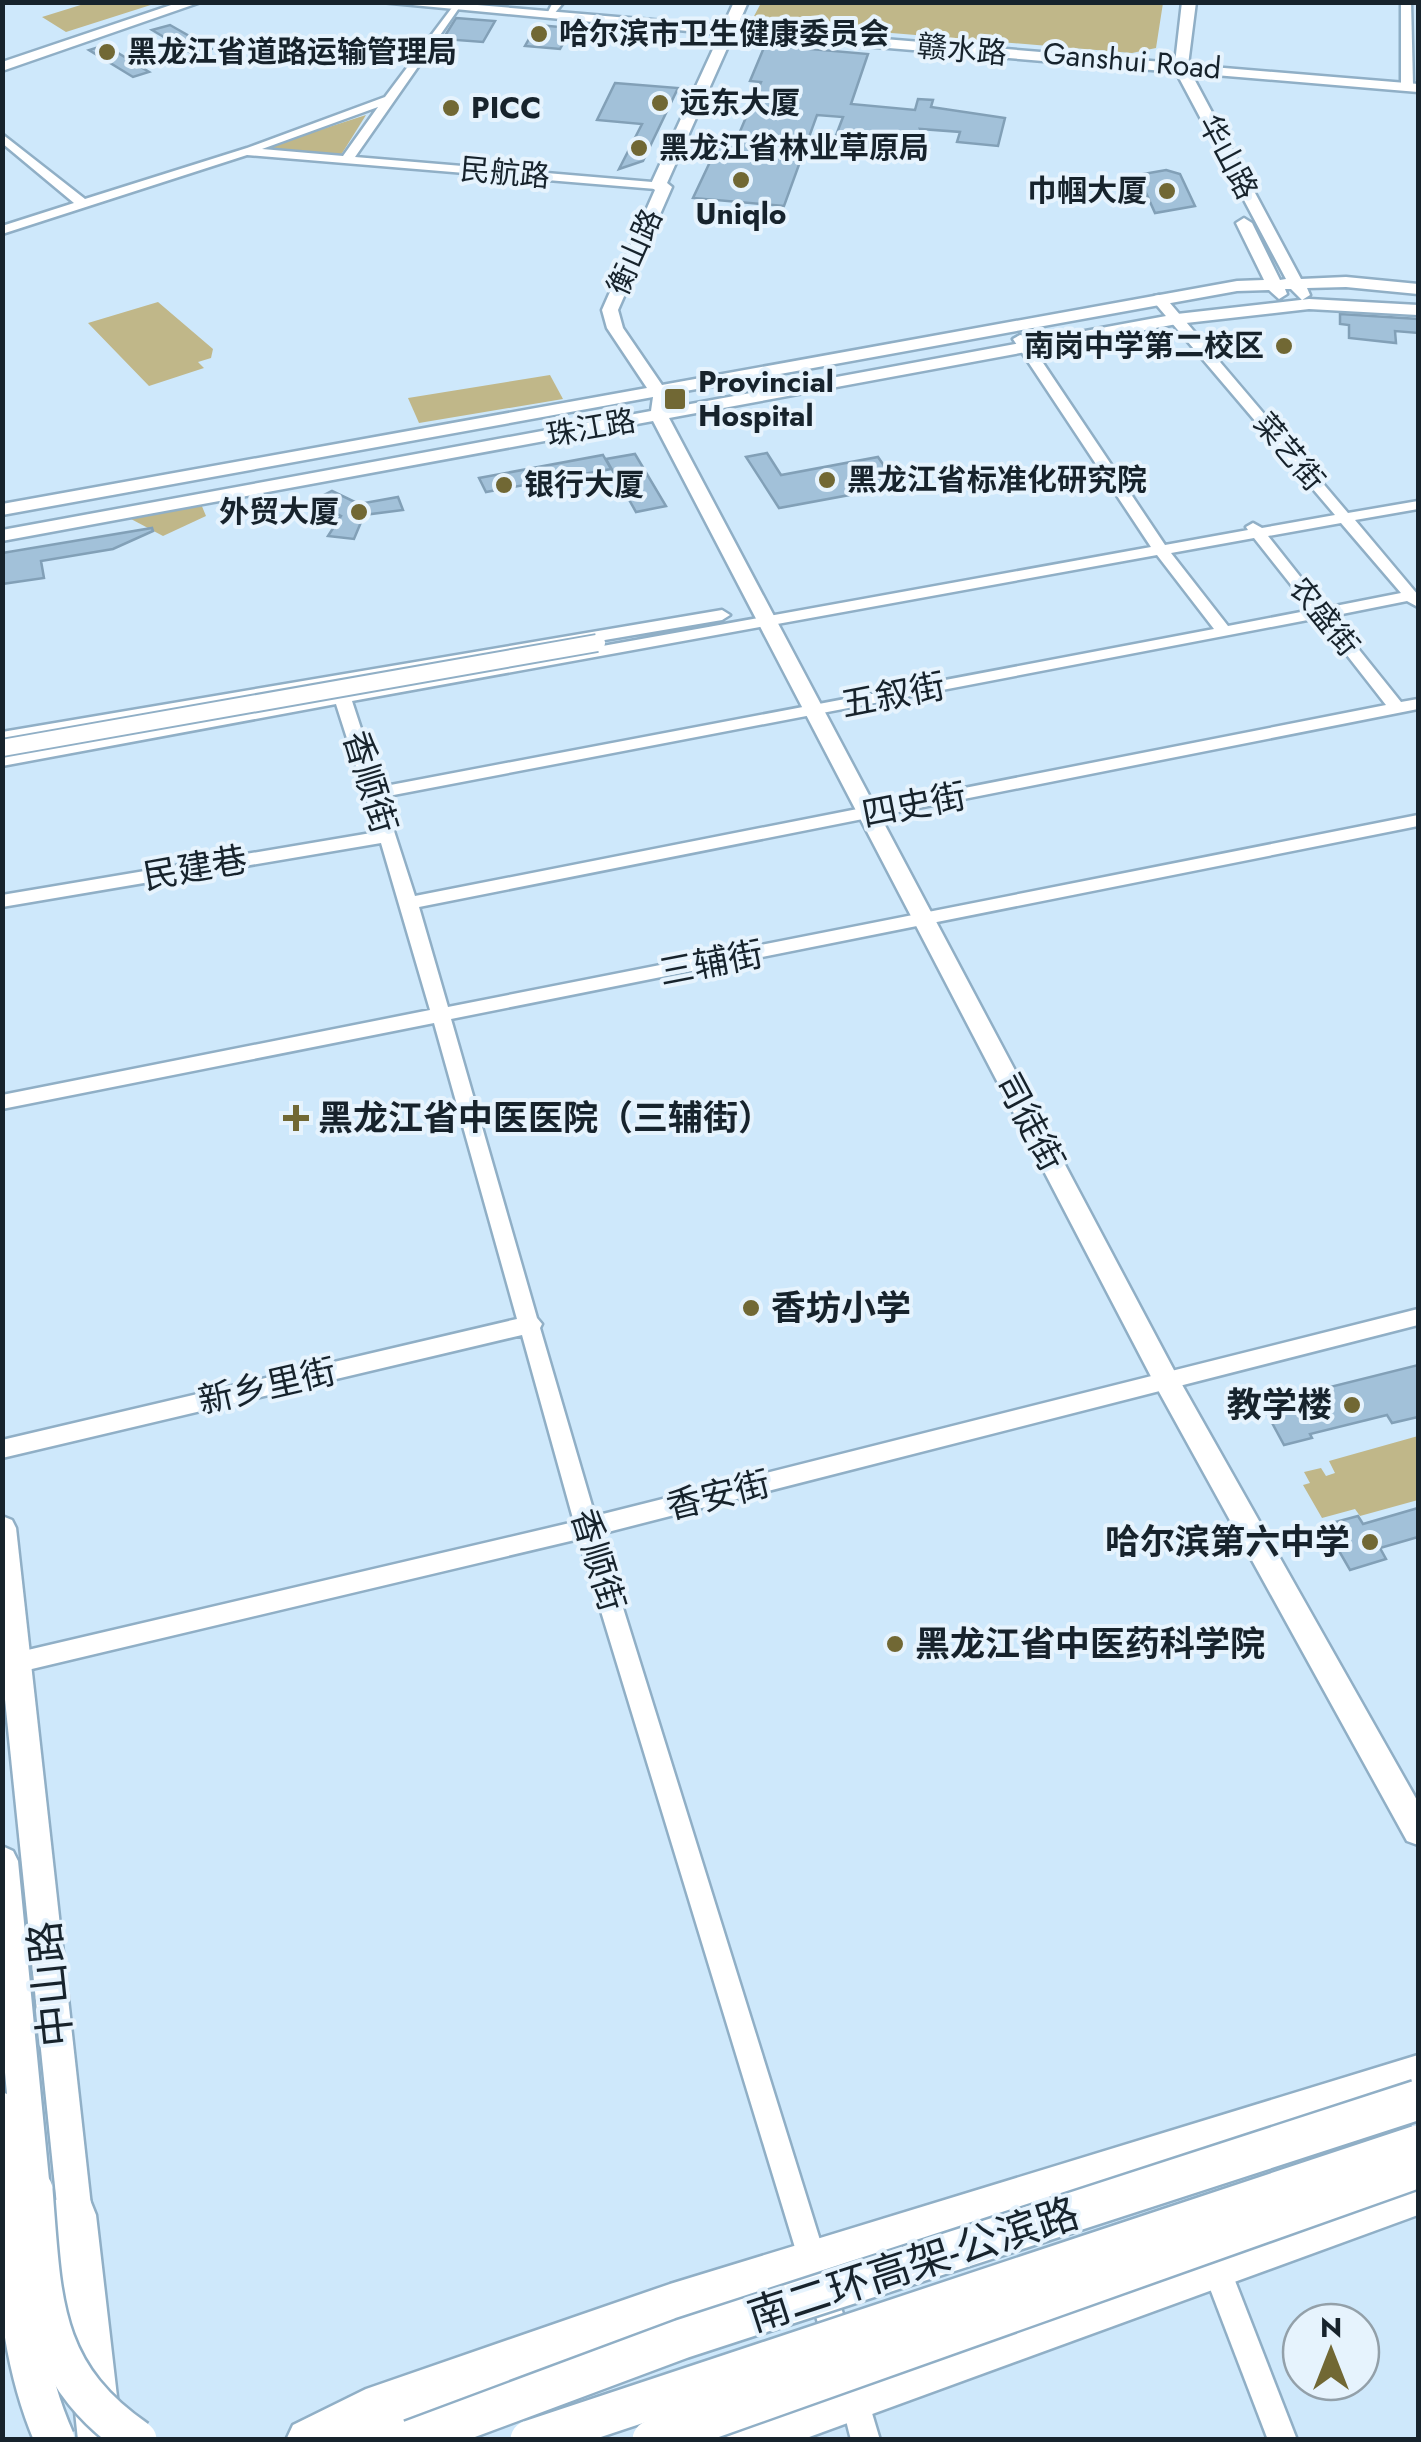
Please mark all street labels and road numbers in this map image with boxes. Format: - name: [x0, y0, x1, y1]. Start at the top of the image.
- street label: 赣水路: [915, 24, 1009, 75]
- street label: Ganshui Road: [1041, 31, 1223, 90]
- street label: 华山路: [1188, 107, 1269, 207]
- street label: 民航路: [458, 147, 552, 198]
- street label: 衡山路: [597, 202, 672, 302]
- street label: 珠江路: [543, 399, 639, 456]
- street label: 菜艺街: [1244, 403, 1335, 500]
- street label: 农盛街: [1279, 568, 1369, 665]
- street label: 五叙街: [837, 660, 949, 730]
- street label: 香顺街: [331, 724, 409, 840]
- street label: 四史街: [858, 770, 970, 840]
- street label: 民建巷: [139, 834, 251, 902]
- street label: 三辅街: [655, 928, 767, 998]
- street label: 司徒街: [983, 1064, 1077, 1180]
- street label: 新乡里街: [193, 1346, 341, 1426]
- street label: 香安街: [661, 1458, 775, 1532]
- street label: 香顺街: [559, 1502, 637, 1618]
- street label: 中山路: [14, 1918, 87, 2050]
- street label: 南二环高架-公滨路: [740, 2182, 1087, 2347]

